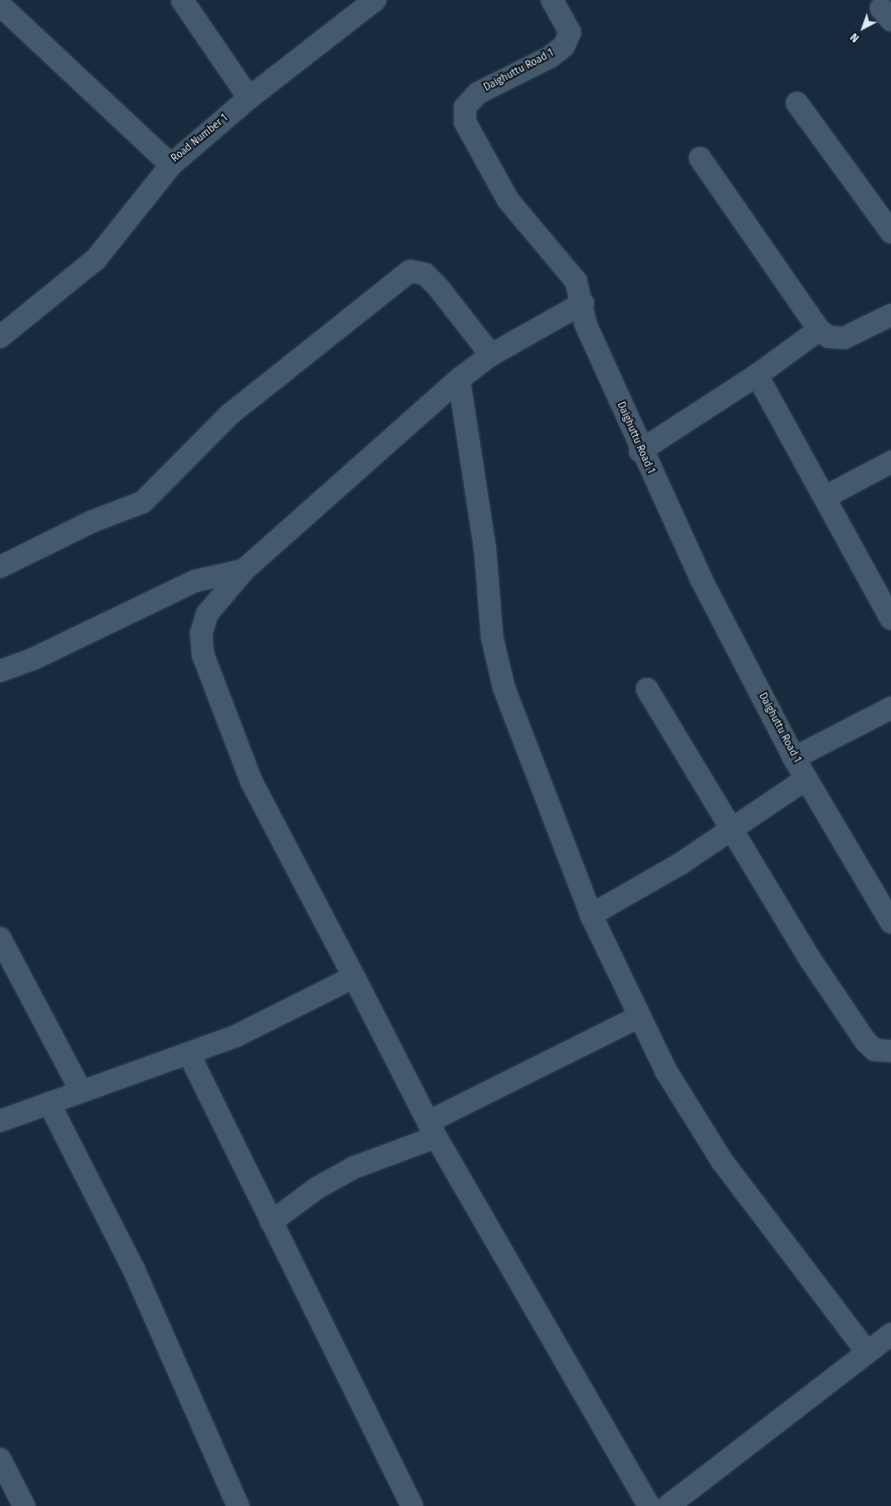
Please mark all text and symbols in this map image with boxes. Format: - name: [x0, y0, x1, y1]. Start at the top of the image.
- north arrow: [843, 8, 883, 48]
- text: N: [848, 30, 862, 45]
- street label: Daighuttu Road 1: [482, 48, 556, 94]
- street label: Road Number 1: [169, 113, 231, 165]
- street label: Daighuttu Road 1: [614, 400, 656, 476]
- street label: Daighuttu Road 1: [756, 691, 802, 765]

